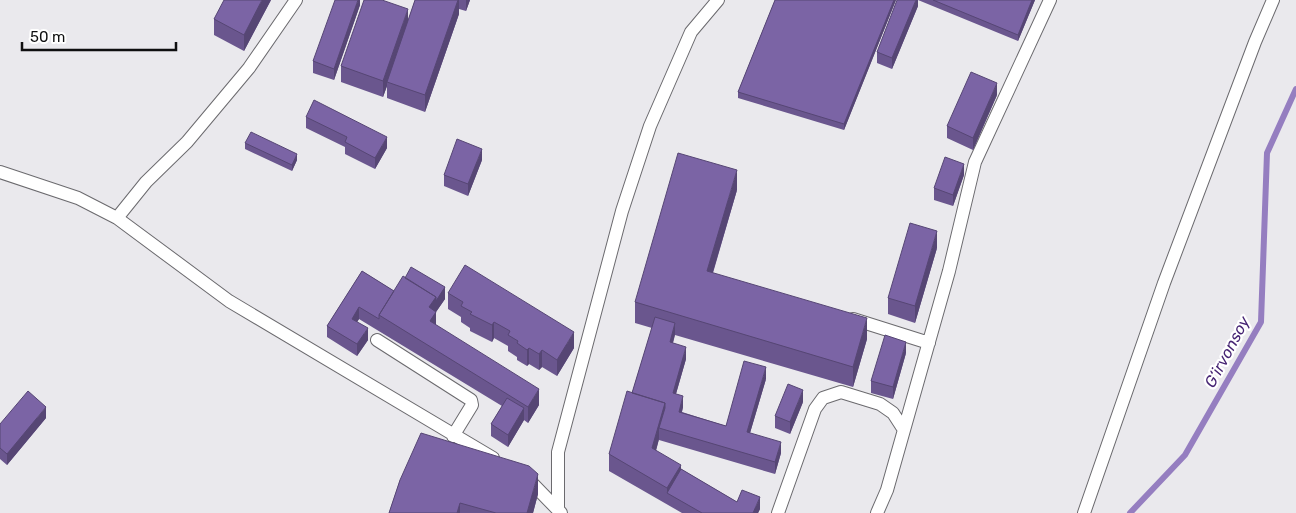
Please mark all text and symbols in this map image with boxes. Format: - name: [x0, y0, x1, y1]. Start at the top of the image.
- scale bar: [22, 20, 176, 52]
- text: 50 m: [30, 28, 65, 46]
- water label: G‘irvonsoy: [1200, 312, 1254, 391]

